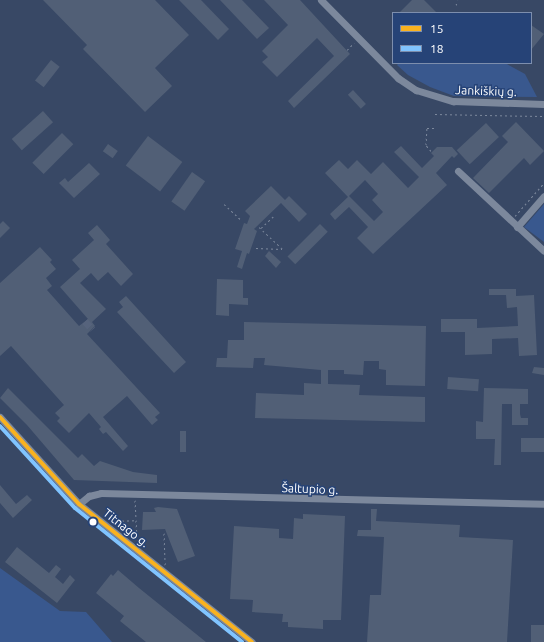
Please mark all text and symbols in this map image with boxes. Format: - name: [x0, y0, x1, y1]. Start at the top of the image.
- legend: [392, 12, 532, 64]
- text: 15: [430, 22, 444, 35]
- text: 18: [430, 42, 444, 55]
- street label: Jankiškių g.: [455, 83, 517, 99]
- street label: Šaltupio g.: [281, 481, 339, 497]
- street label: Titnago g.: [100, 506, 152, 550]
- unlabelled marker: [88, 517, 98, 527]

